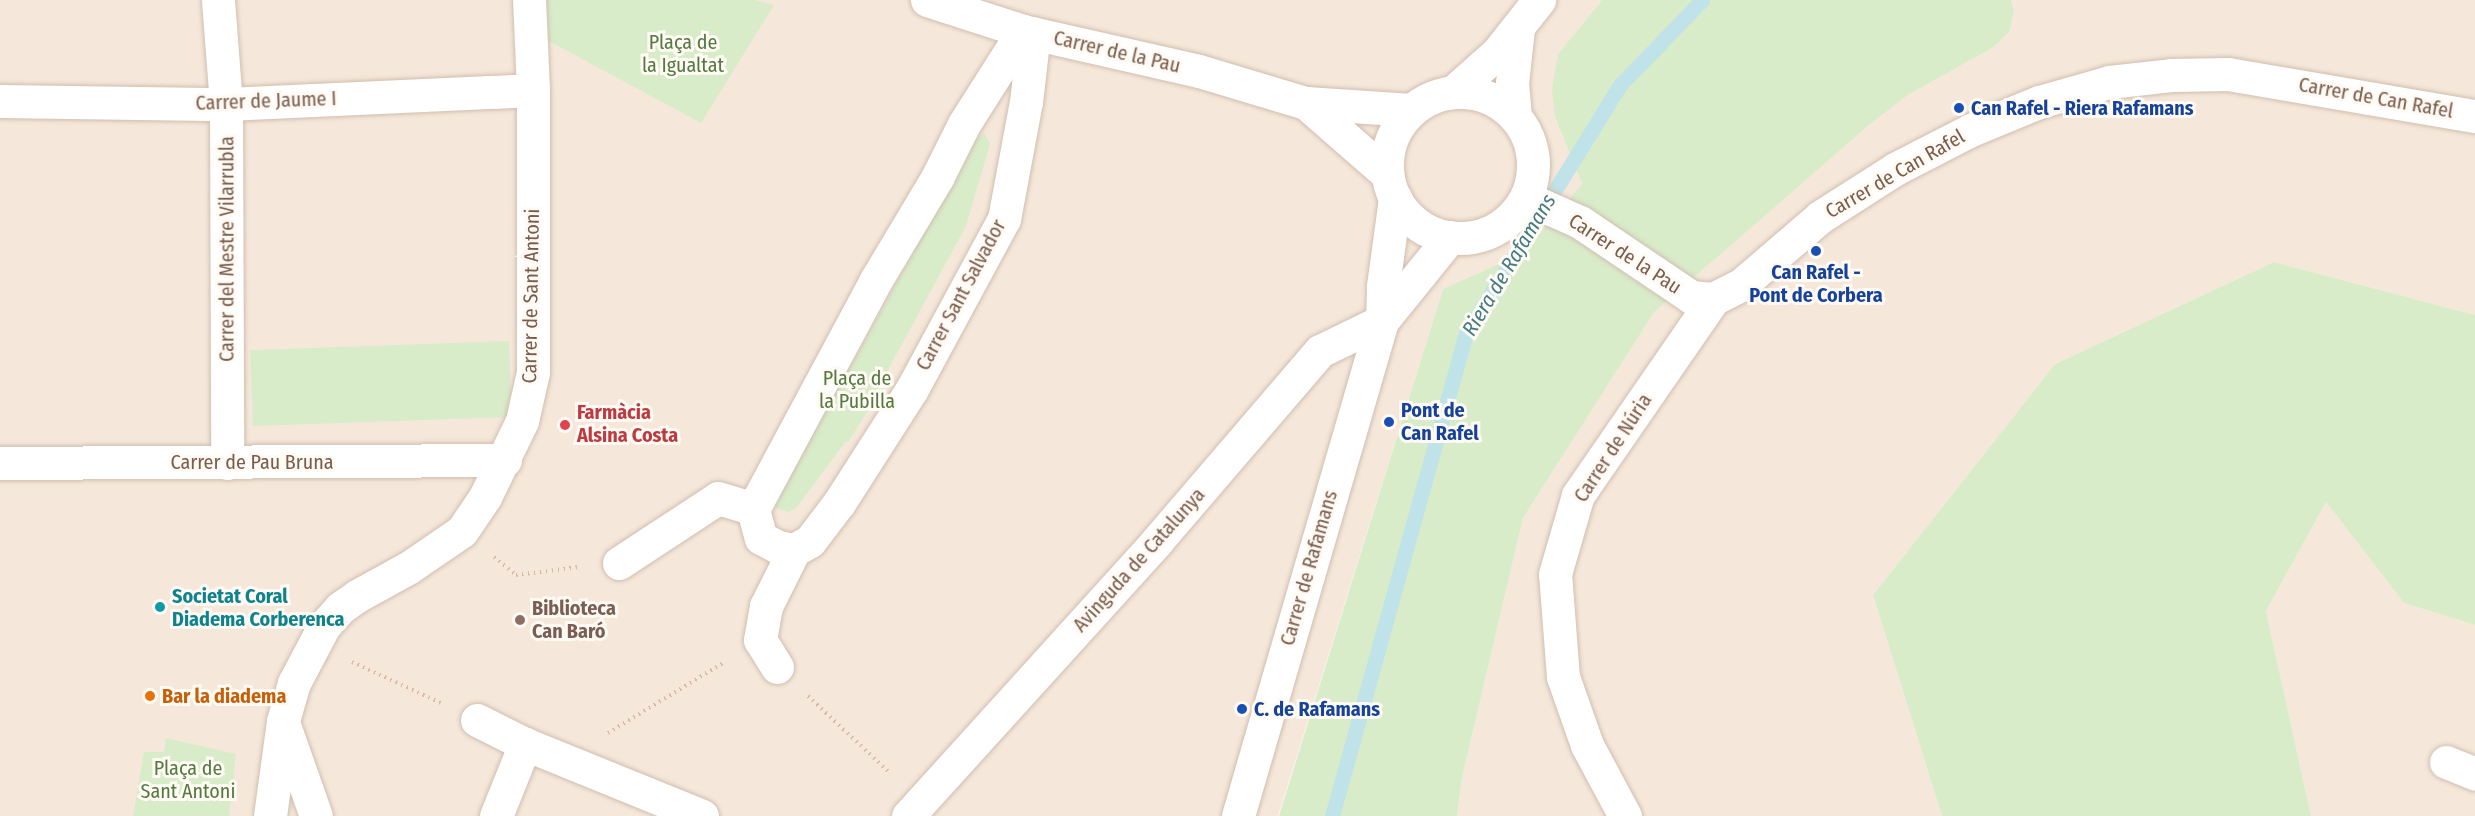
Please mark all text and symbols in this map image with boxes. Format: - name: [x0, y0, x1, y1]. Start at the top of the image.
- street label: Carrer de la Pau: [1051, 26, 1183, 78]
- park label: Plaça de la Igualtat: [642, 30, 724, 77]
- street label: Carrer de Can Rafel: [2297, 73, 2455, 123]
- street label: Carrer de Jaume I: [195, 87, 337, 115]
- place label: Can Rafel - Riera Rafamans: [1971, 96, 2194, 120]
- marker: Can Rafel - Riera Rafamans: [1952, 101, 1966, 115]
- street label: Carrer de Can Rafel: [1821, 124, 1969, 224]
- street label: Carrer del Mestre Vilarrubla: [215, 136, 239, 362]
- water label: Riera de Rafamans: [1457, 190, 1561, 340]
- street label: Carrer de Sant Antoni: [517, 208, 545, 384]
- street label: Carrer de la Pau: [1564, 209, 1686, 299]
- street label: Carrer Sant Salvador: [911, 215, 1011, 375]
- marker: Can Rafel - Pont de Corbera: [1809, 244, 1823, 258]
- place label: Can Rafel - Pont de Corbera: [1749, 260, 1883, 307]
- park label: Plaça de la Pubilla: [819, 367, 895, 414]
- street label: Carrer de Núria: [1569, 389, 1657, 507]
- place label: Pont de Can Rafel: [1401, 398, 1479, 445]
- place label: Farmàcia Alsina Costa: [577, 401, 678, 448]
- marker: Pont de Can Rafel: [1382, 415, 1396, 429]
- marker: Farmàcia Alsina Costa: [558, 418, 572, 432]
- street label: Carrer de Pau Bruna: [170, 450, 334, 474]
- street label: Avinguda de Catalunya: [1068, 483, 1210, 637]
- street label: Carrer de Rafamans: [1275, 488, 1343, 648]
- place label: Societat Coral Diadema Corberenca: [172, 584, 344, 631]
- place label: Biblioteca Can Baró: [532, 596, 616, 643]
- marker: Societat Coral Diadema Corberenca: [153, 600, 167, 614]
- marker: Biblioteca Can Baró: [513, 613, 527, 627]
- place label: Bar la diadema: [162, 684, 286, 708]
- marker: Bar la diadema: [143, 689, 157, 703]
- place label: C. de Rafamans: [1254, 697, 1380, 721]
- marker: C. de Rafamans: [1235, 702, 1249, 716]
- park label: Plaça de Sant Antoni: [141, 757, 235, 804]

